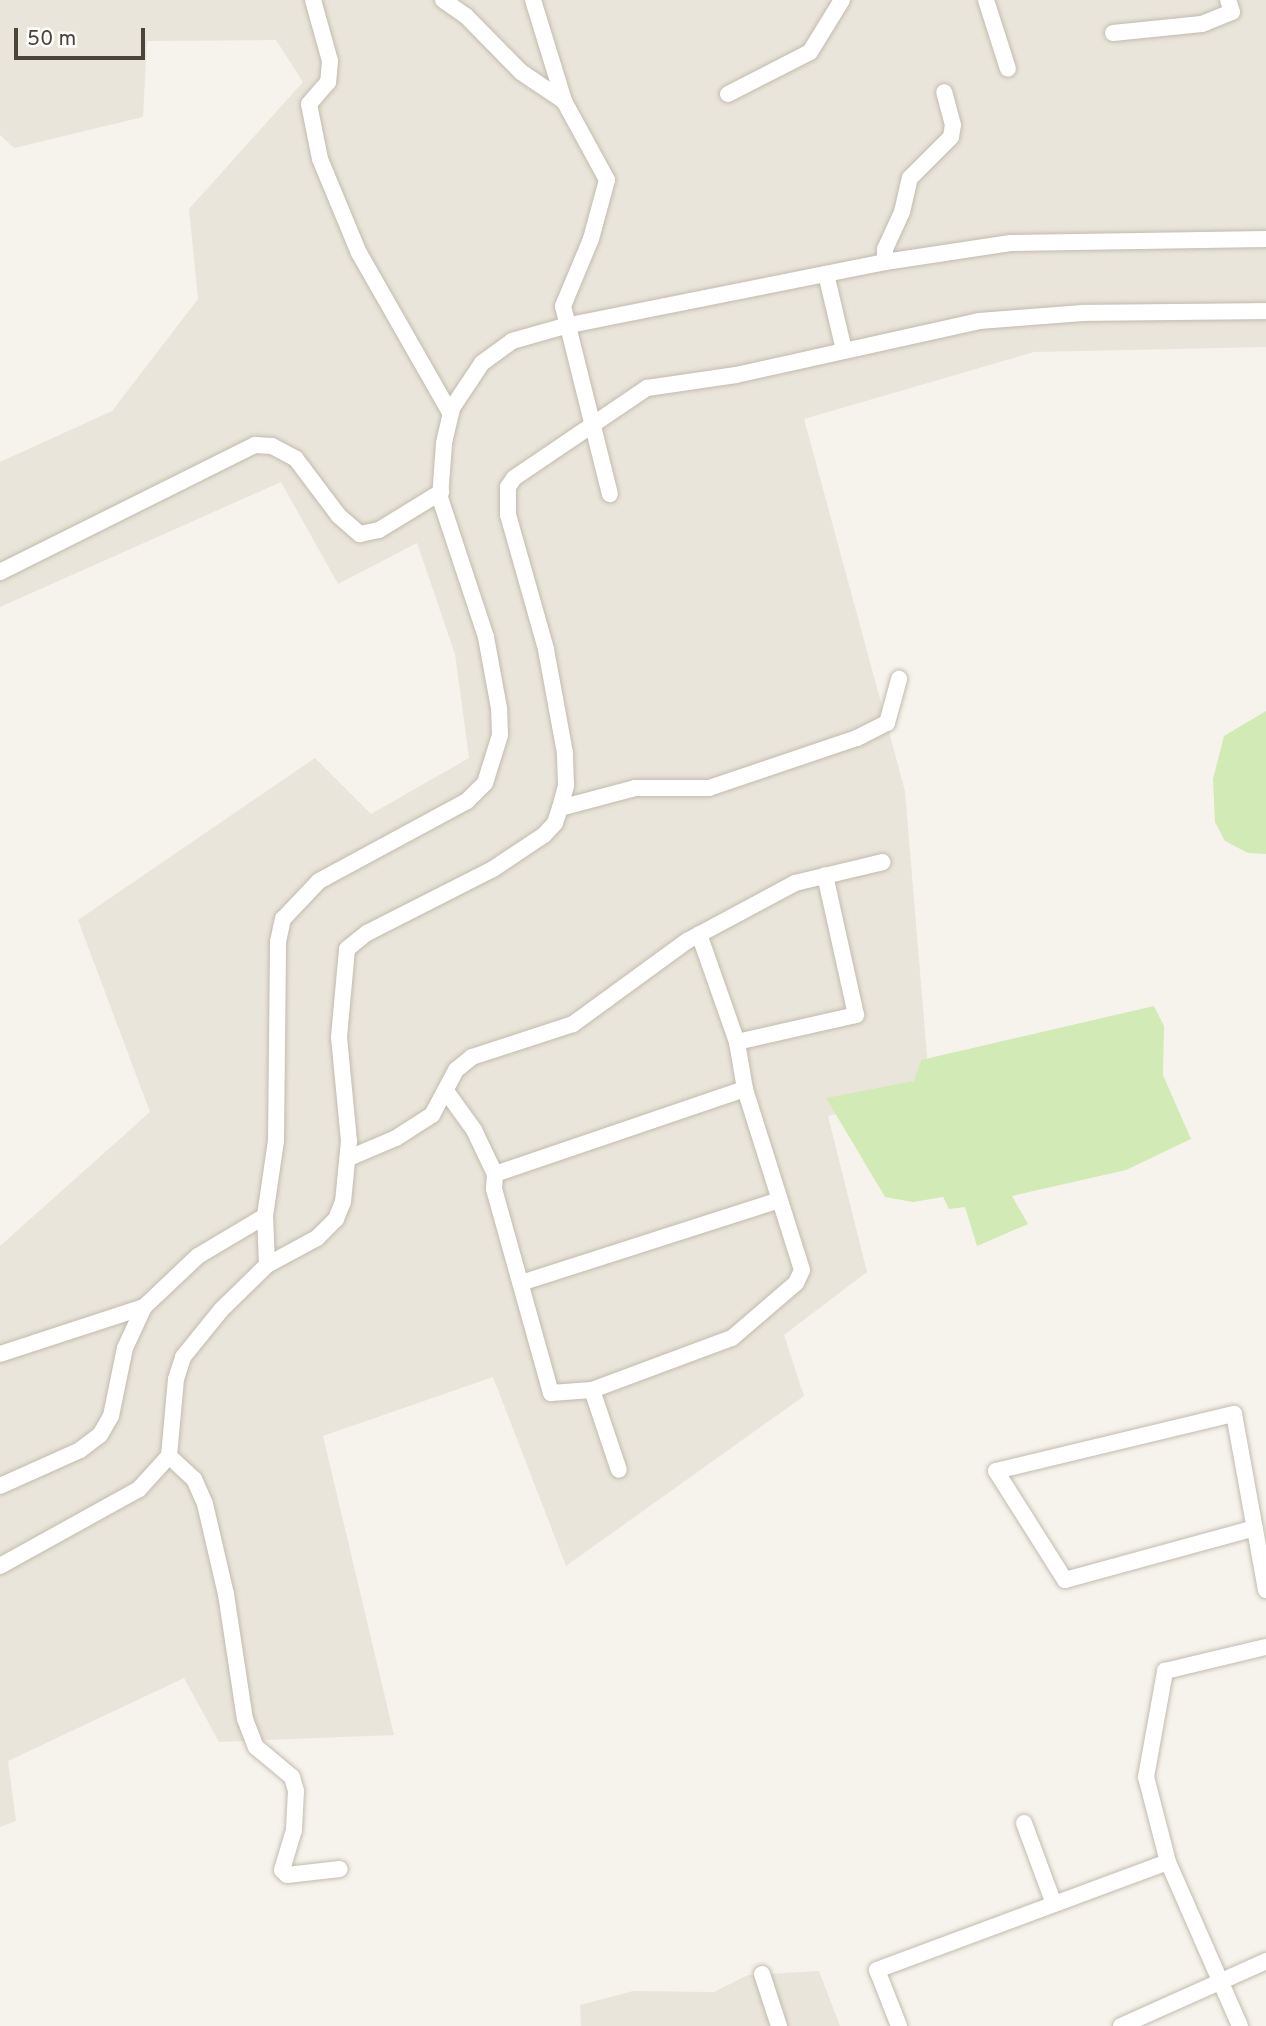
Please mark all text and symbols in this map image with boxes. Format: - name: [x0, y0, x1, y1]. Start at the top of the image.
- scale bar: [18, 14, 149, 58]
- text: 50 m: [27, 26, 76, 53]

